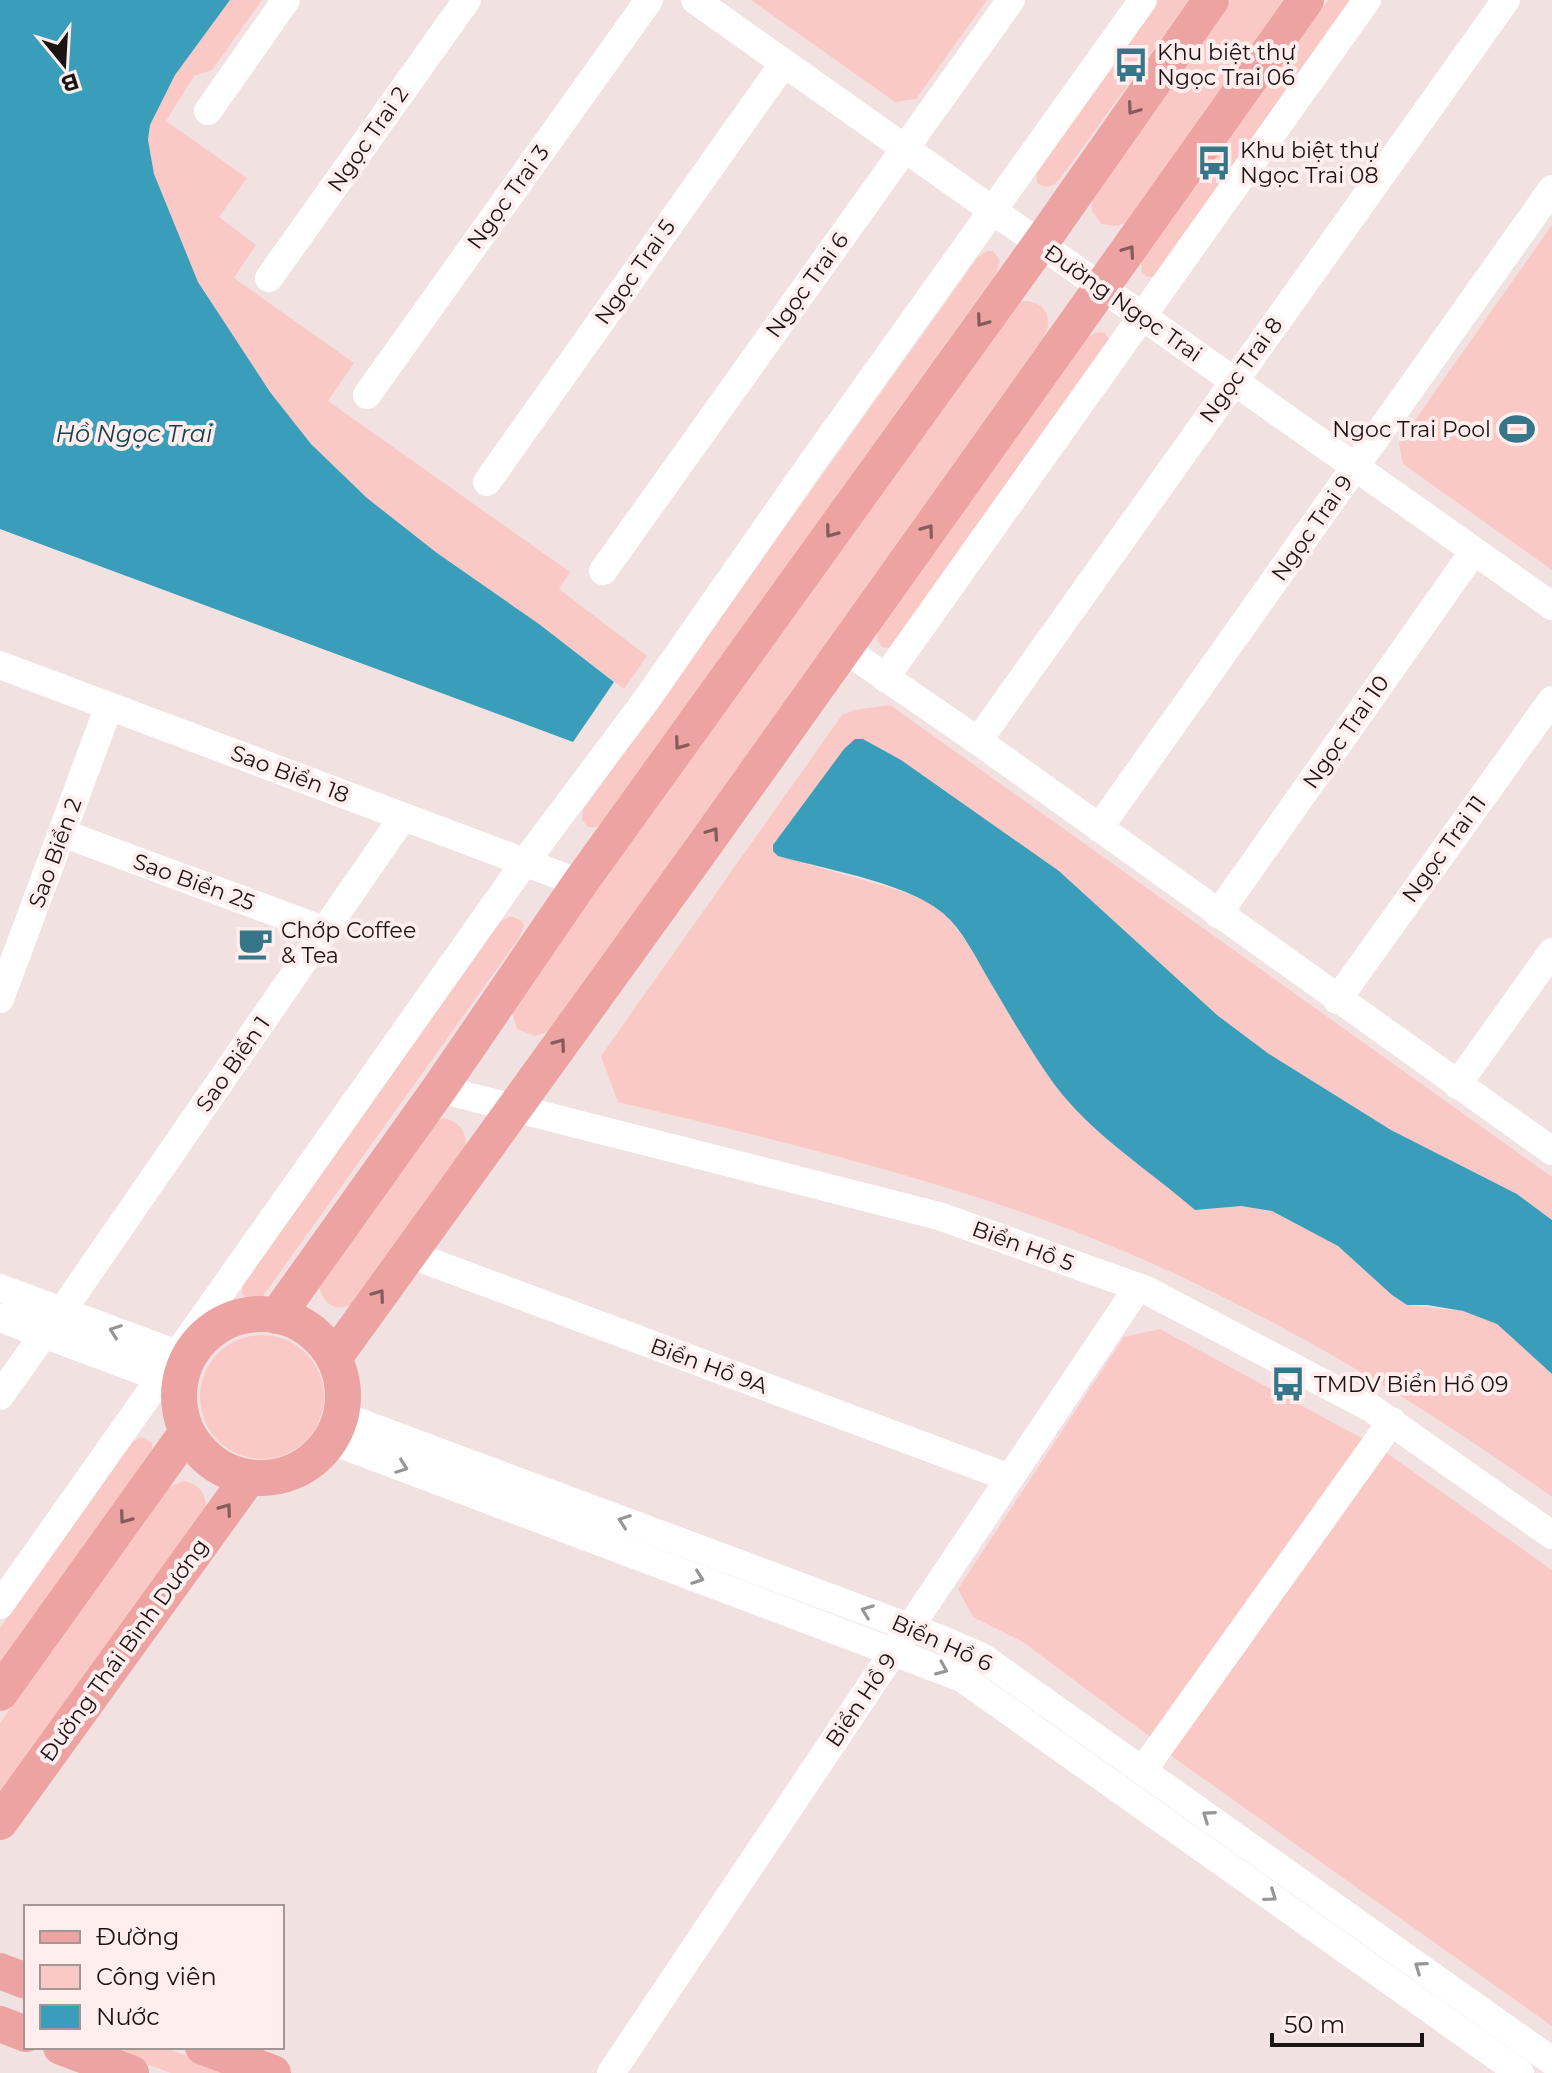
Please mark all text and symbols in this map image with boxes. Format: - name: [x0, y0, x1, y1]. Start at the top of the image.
- north arrow: [24, 24, 104, 104]
- place label: Khu biệt thự Ngọc Trai 06: [1157, 39, 1296, 91]
- bus stop icon: Khu biệt thự Ngọc Trai 06: [1112, 46, 1150, 84]
- text: B: [58, 67, 82, 98]
- street label: Ngọc Trai 2: [322, 81, 414, 197]
- one-way arrow: [1128, 101, 1143, 115]
- place label: Khu biệt thự Ngọc Trai 08: [1240, 137, 1379, 189]
- street label: Ngọc Trai 3: [461, 140, 555, 254]
- bus stop icon: Khu biệt thự Ngọc Trai 08: [1195, 144, 1233, 182]
- street label: Ngọc Trai 5: [589, 214, 681, 330]
- street label: Ngọc Trai 6: [760, 227, 854, 343]
- street label: Đường Ngọc Trai: [1039, 239, 1207, 367]
- one-way arrow: [1119, 245, 1134, 259]
- one-way arrow: [977, 312, 992, 327]
- street label: Ngọc Trai 8: [1194, 312, 1288, 428]
- sports icon: Ngoc Trai Pool: [1498, 410, 1536, 448]
- place label: Ngoc Trai Pool: [1332, 416, 1491, 443]
- water label: Hồ Ngọc Trai: [55, 419, 213, 448]
- street label: Ngọc Trai 9: [1266, 470, 1358, 586]
- one-way arrow: [826, 524, 841, 538]
- one-way arrow: [918, 524, 933, 538]
- street label: Ngọc Trai 10: [1297, 670, 1395, 794]
- one-way arrow: [675, 735, 690, 749]
- street label: Sao Biển 18: [227, 739, 353, 809]
- street label: Ngọc Trai 11: [1396, 790, 1492, 908]
- street label: Sao Biển 2: [23, 794, 87, 912]
- one-way arrow: [703, 828, 718, 842]
- street label: Sao Biển 25: [129, 848, 259, 916]
- place label: Chớp Coffee & Tea: [281, 917, 416, 969]
- cafe icon: Chớp Coffee & Tea: [236, 924, 274, 962]
- street label: Sao Biển 1: [190, 1011, 276, 1117]
- one-way arrow: [550, 1038, 565, 1052]
- street label: Biển Hồ 5: [968, 1215, 1078, 1277]
- one-way arrow: [369, 1289, 384, 1304]
- one-way arrow: [109, 1324, 123, 1341]
- street label: Biển Hồ 9A: [647, 1332, 772, 1400]
- bus stop icon: TMDV Biển Hồ 09: [1269, 1365, 1307, 1403]
- place label: TMDV Biển Hồ 09: [1314, 1371, 1508, 1398]
- one-way arrow: [394, 1458, 408, 1474]
- one-way arrow: [216, 1504, 230, 1518]
- one-way arrow: [120, 1509, 135, 1524]
- one-way arrow: [618, 1514, 632, 1530]
- street label: Đường Thái Bình Dương: [34, 1533, 214, 1767]
- one-way arrow: [690, 1568, 704, 1585]
- one-way arrow: [861, 1604, 875, 1621]
- street label: Biển Hồ 6: [888, 1609, 996, 1677]
- street label: Biển Hồ 9: [820, 1648, 902, 1752]
- one-way arrow: [934, 1659, 948, 1676]
- one-way arrow: [1202, 1811, 1217, 1826]
- one-way arrow: [1262, 1886, 1276, 1900]
- legend: [24, 1905, 284, 2049]
- text: Đường: [96, 1922, 179, 1951]
- text: Công viên: [96, 1962, 217, 1991]
- one-way arrow: [1414, 1962, 1429, 1977]
- scale bar: [1272, 1997, 1422, 2047]
- text: Nước: [96, 2002, 160, 2031]
- text: 50 m: [1284, 2010, 1345, 2039]

